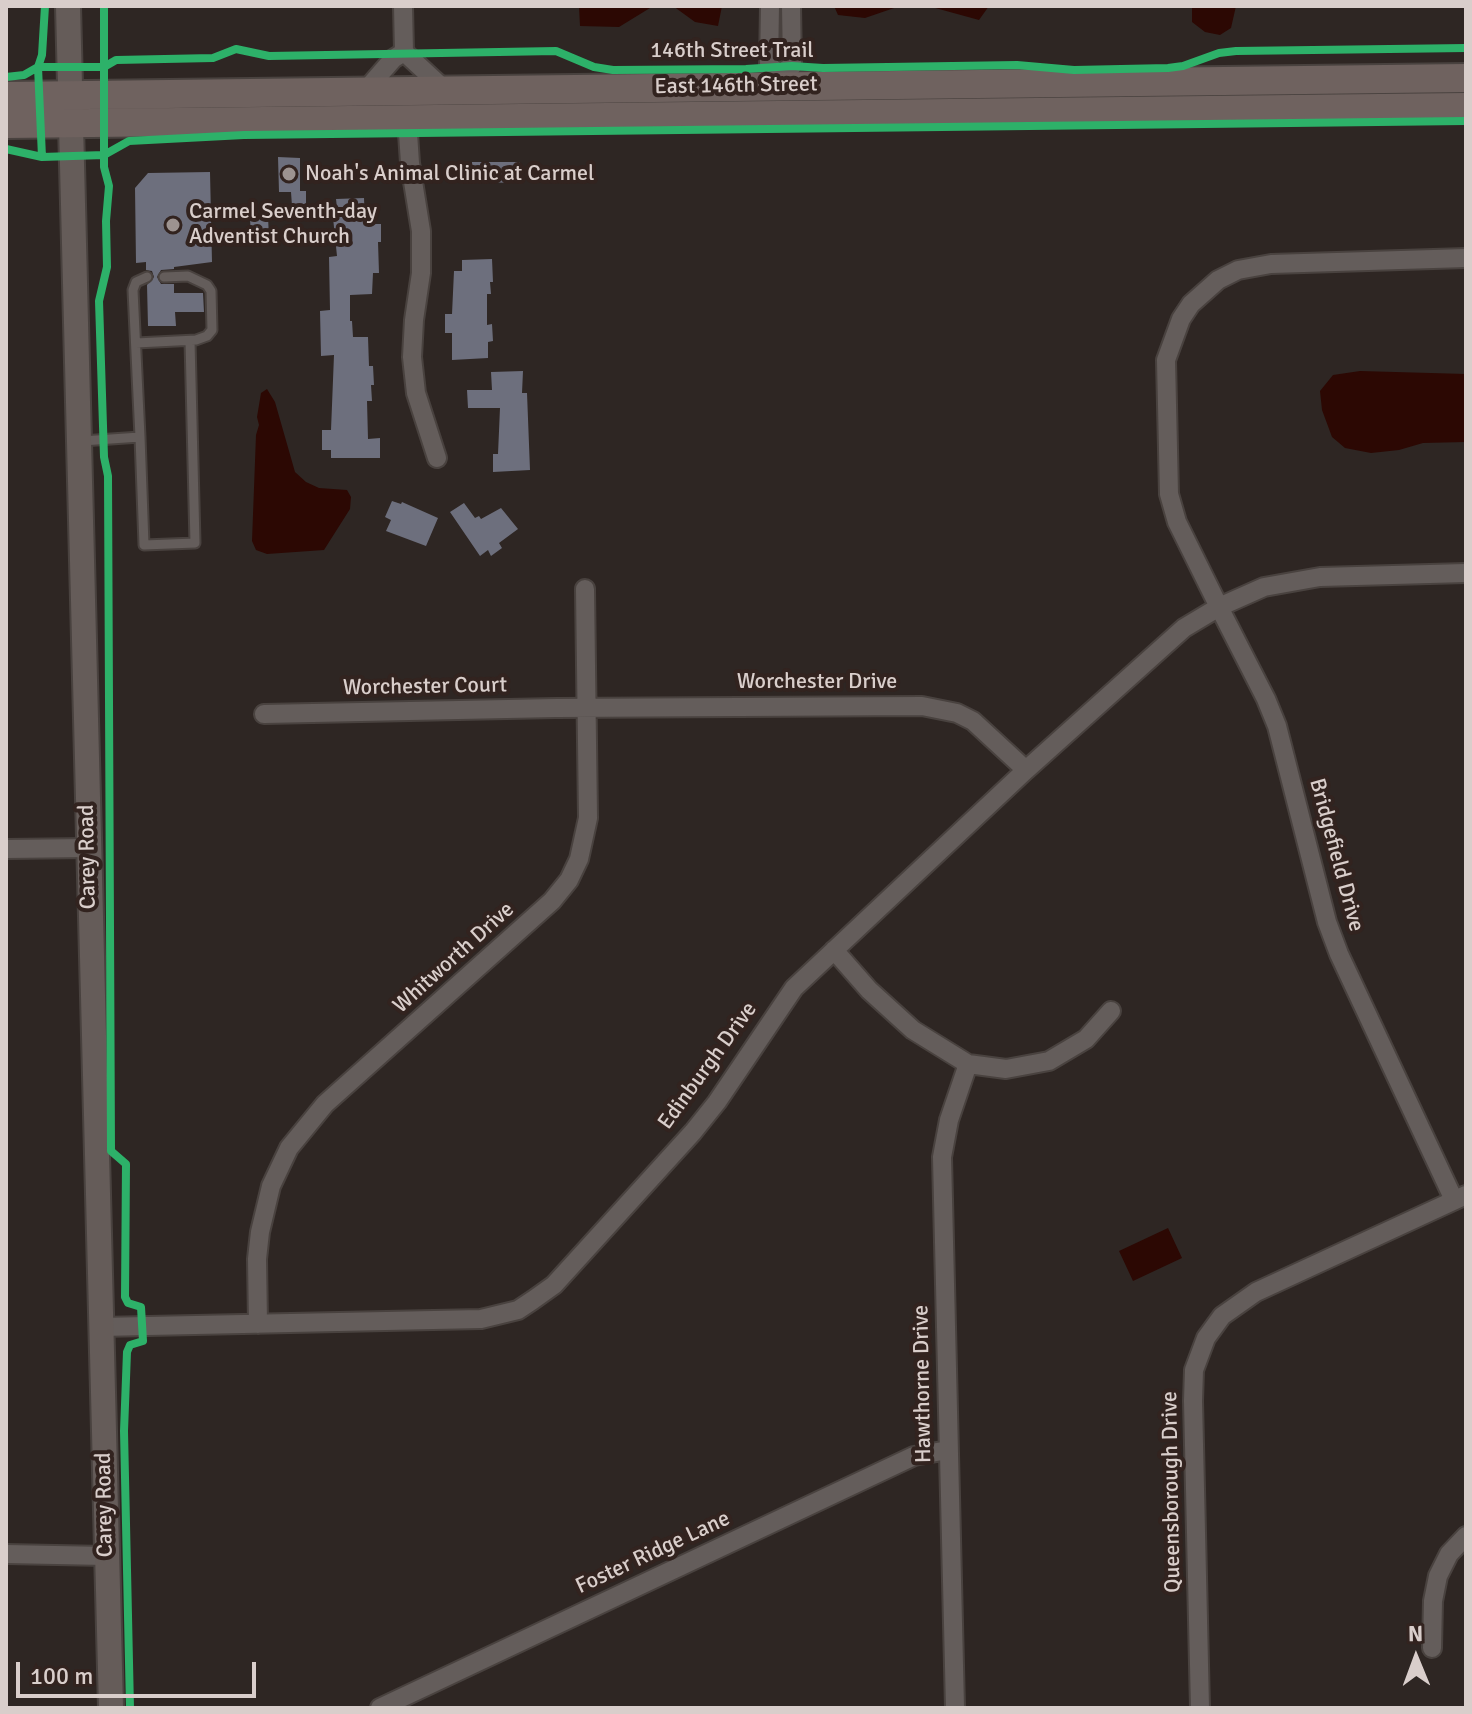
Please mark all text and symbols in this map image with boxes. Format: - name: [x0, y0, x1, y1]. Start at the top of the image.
- street label: 146th Street Trail: [650, 38, 814, 64]
- street label: East 146th Street: [654, 71, 818, 101]
- place label: Noah's Animal Clinic at Carmel: [305, 161, 595, 187]
- marker: Noah's Animal Clinic at Carmel: [280, 165, 298, 183]
- place label: Carmel Seventh-day Adventist Church: [189, 199, 377, 250]
- marker: Carmel Seventh-day Adventist Church: [164, 216, 182, 234]
- street label: Worchester Drive: [737, 669, 897, 695]
- street label: Worchester Court: [343, 672, 507, 702]
- street label: Bridgefield Drive: [1303, 776, 1369, 934]
- street label: Carey Road: [74, 804, 102, 910]
- street label: Whitworth Drive: [388, 897, 520, 1019]
- street label: Edinburgh Drive: [653, 997, 763, 1135]
- street label: Hawthorne Drive: [908, 1305, 938, 1463]
- street label: Queensborough Drive: [1157, 1391, 1187, 1593]
- street label: Carey Road: [91, 1452, 119, 1558]
- street label: Foster Ridge Lane: [572, 1506, 734, 1600]
- north arrow: [1376, 1618, 1456, 1698]
- text: N: [1408, 1620, 1423, 1647]
- scale bar: [20, 1646, 260, 1696]
- text: 100 m: [30, 1661, 93, 1691]

